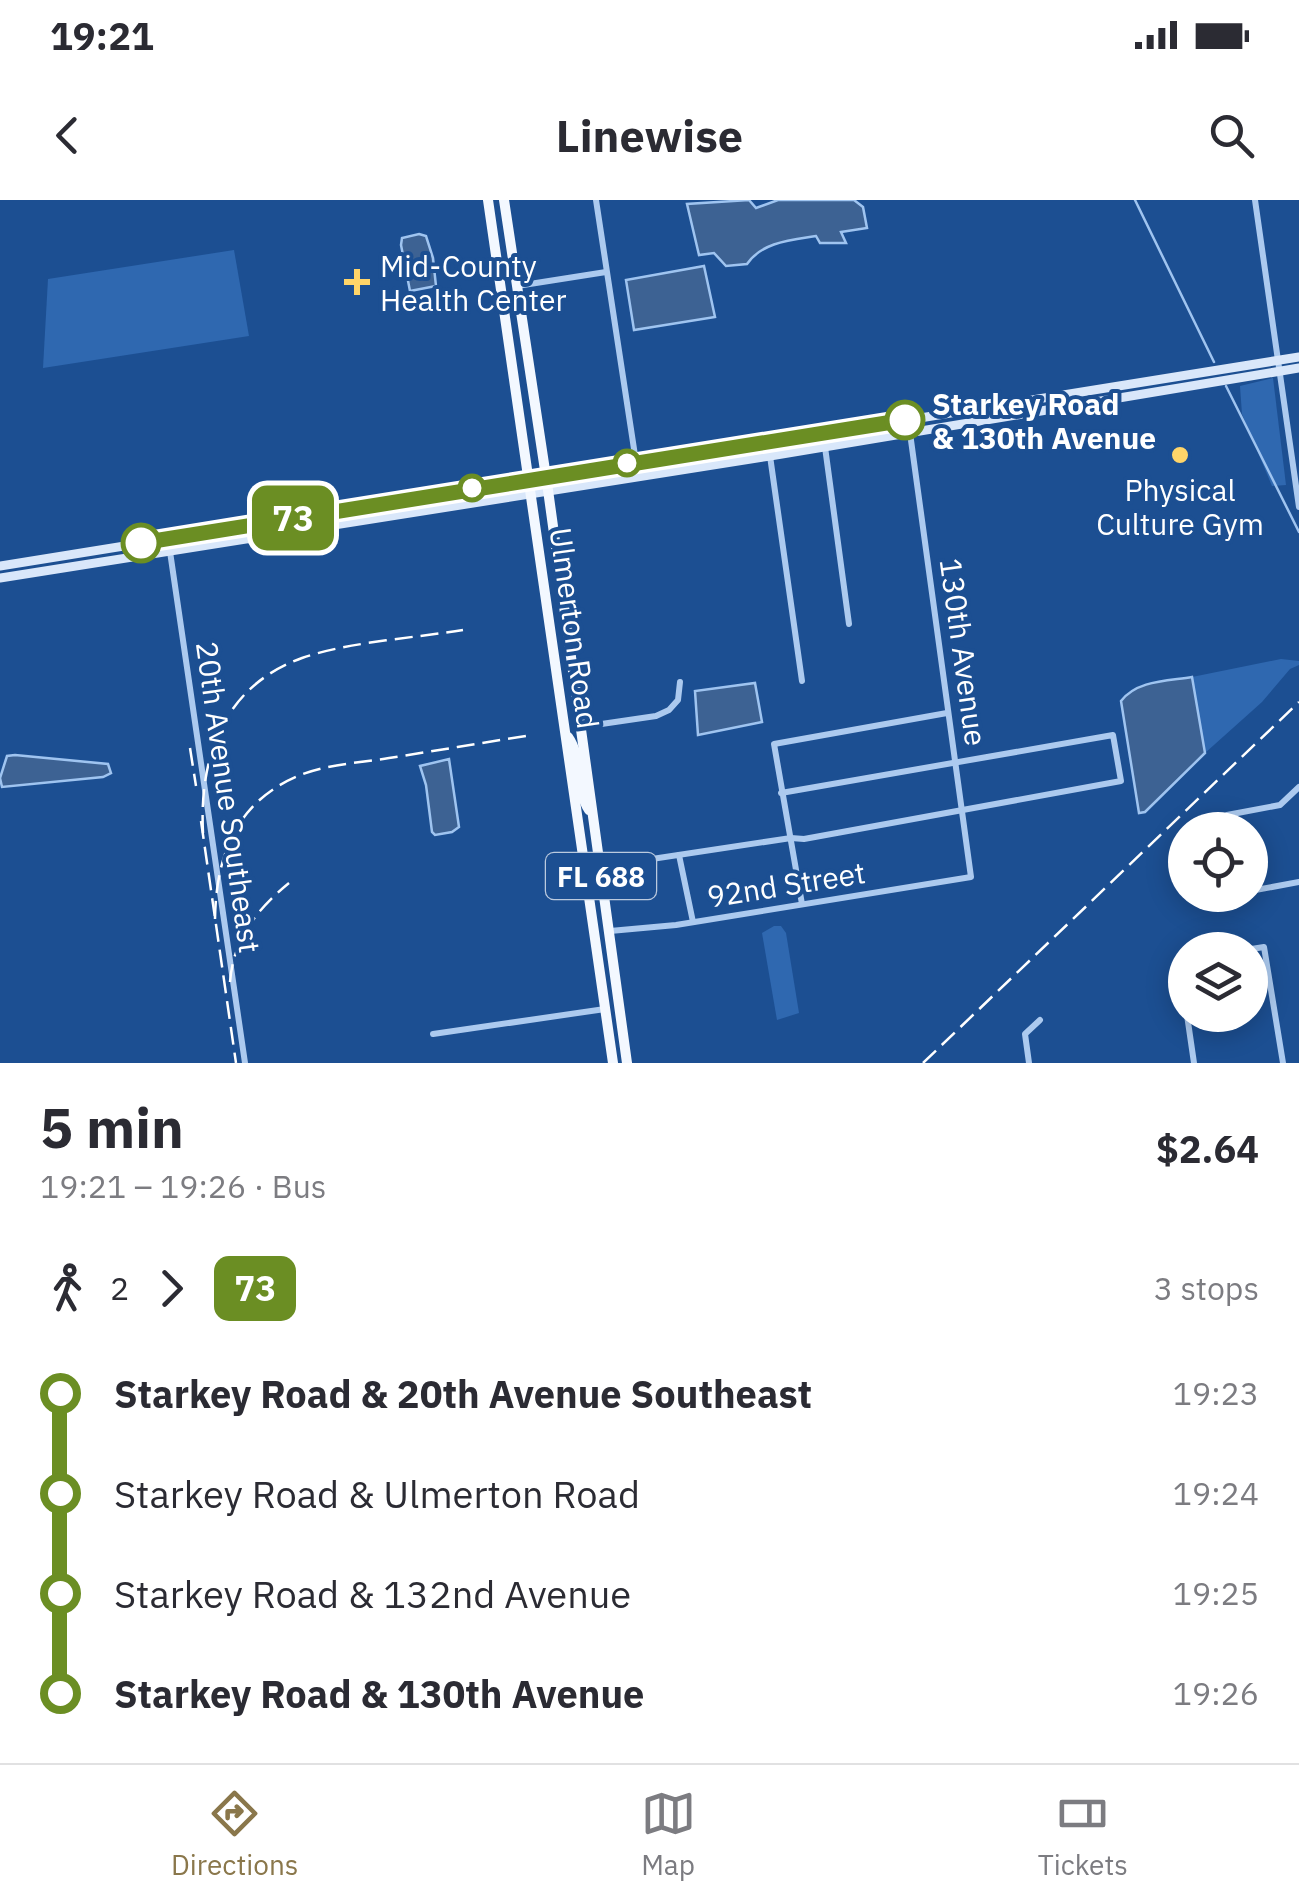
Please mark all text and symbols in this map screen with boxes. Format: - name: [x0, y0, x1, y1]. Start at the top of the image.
- text: 19:21: [50, 11, 154, 60]
- text: Linewise: [556, 106, 743, 164]
- icon: back: [40, 108, 95, 163]
- icon: search: [1204, 108, 1259, 163]
- place label: Mid-County Health Center: [380, 246, 566, 319]
- marker: Mid-County Health Center: [344, 269, 370, 295]
- place label: Starkey Road & 130th Avenue: [932, 384, 1156, 457]
- marker: Starkey Road & 130th Avenue: [886, 401, 924, 439]
- marker: Physical Culture Gym: [1169, 444, 1191, 466]
- unlabelled marker: [614, 450, 640, 476]
- place label: Physical Culture Gym: [1096, 470, 1264, 543]
- unlabelled marker: [459, 475, 485, 501]
- line badge: 73: [248, 486, 338, 550]
- text: 73: [272, 495, 314, 541]
- unlabelled marker: [122, 524, 160, 562]
- street label: Ulmerton Road: [542, 525, 608, 731]
- street label: 130th Avenue: [932, 556, 996, 748]
- street label: 20th Avenue Southeast: [188, 639, 270, 955]
- map controls: [1168, 812, 1268, 1032]
- button: locate: [1168, 812, 1268, 912]
- street label: 92nd Street: [704, 852, 868, 916]
- road number: FL 688: [546, 853, 656, 899]
- button: layers: [1168, 932, 1268, 1032]
- text: 5 min: [40, 1092, 184, 1163]
- text: $2.64: [1156, 1124, 1259, 1173]
- text: 19:21 – 19:26 · Bus: [40, 1165, 326, 1207]
- icon: walk: [40, 1261, 95, 1316]
- icon: forward: [144, 1261, 199, 1316]
- text: 73: [234, 1265, 276, 1311]
- text: 2: [110, 1267, 129, 1309]
- text: 3 stops: [1154, 1267, 1259, 1309]
- text: Starkey Road & 20th Avenue Southeast: [114, 1369, 812, 1418]
- text: 19:23: [1173, 1372, 1259, 1414]
- text: Starkey Road & Ulmerton Road: [114, 1469, 640, 1518]
- text: 19:24: [1173, 1472, 1259, 1514]
- text: Starkey Road & 132nd Avenue: [114, 1569, 631, 1618]
- text: 19:25: [1173, 1572, 1259, 1614]
- text: Starkey Road & 130th Avenue: [114, 1669, 644, 1718]
- text: 19:26: [1173, 1672, 1259, 1714]
- tab: Directions: [171, 1786, 298, 1883]
- tab: Map: [641, 1786, 696, 1883]
- tab: Tickets: [1038, 1786, 1128, 1883]

